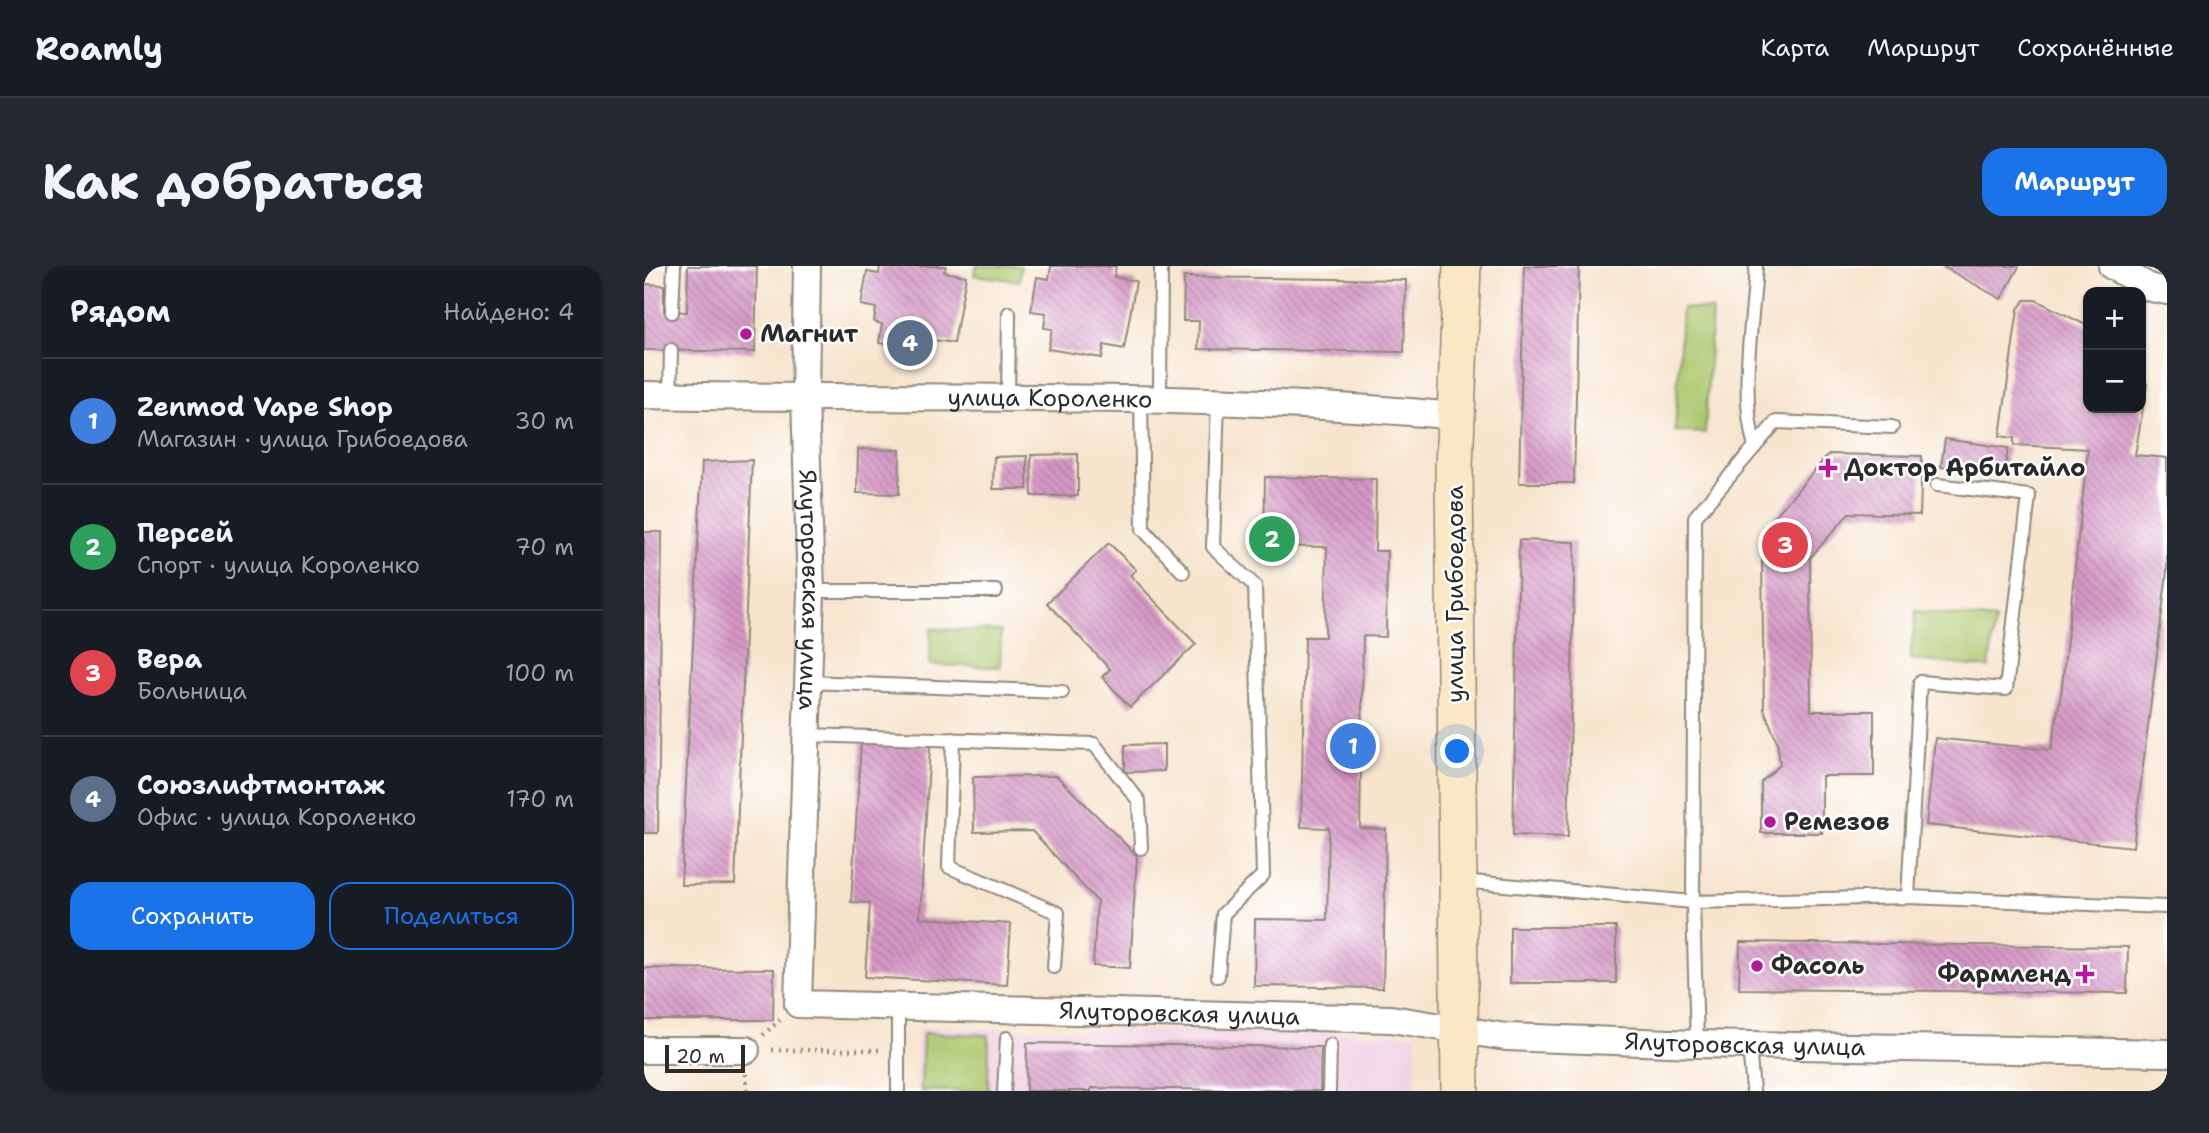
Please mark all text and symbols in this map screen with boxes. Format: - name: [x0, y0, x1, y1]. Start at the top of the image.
- text: Roamly: [35, 26, 163, 71]
- text: Карта: [1761, 32, 1829, 64]
- text: Маршрут: [1867, 32, 1979, 64]
- text: Сохранённые: [2017, 32, 2174, 64]
- button: Маршрут: [1982, 148, 2167, 216]
- text: Как добраться: [42, 149, 424, 215]
- map controls: [2083, 287, 2146, 413]
- button: +: [2083, 287, 2146, 350]
- text: Рядом: [70, 291, 170, 332]
- text: Найдено: 4: [444, 297, 574, 327]
- pin: 4: [887, 317, 933, 369]
- place label: Магнит: [760, 318, 859, 350]
- marker: Магнит: [738, 326, 754, 342]
- button: −: [2083, 350, 2146, 413]
- street label: улица Короленко: [947, 381, 1153, 416]
- text: Zenmod Vape Shop: [137, 389, 393, 424]
- text: 1: [88, 406, 98, 436]
- text: 30 m: [515, 406, 574, 436]
- text: Магазин · улица Грибоедова: [137, 424, 468, 454]
- place label: Доктор Арбитайло: [1844, 452, 2086, 484]
- marker: Доктор Арбитайло: [1818, 458, 1838, 478]
- street label: Ялуторовская улица: [791, 469, 827, 711]
- street label: улица Грибоедова: [1439, 485, 1471, 703]
- pin: 2: [1249, 513, 1295, 565]
- text: Персей: [137, 515, 233, 550]
- pin: 3: [1762, 519, 1808, 571]
- text: 2: [85, 532, 101, 562]
- text: 70 m: [515, 532, 574, 562]
- text: Спорт · улица Короленко: [137, 550, 420, 580]
- text: Вера: [137, 641, 202, 676]
- text: 3: [85, 658, 101, 688]
- text: 100 m: [505, 658, 574, 688]
- text: Больница: [137, 676, 247, 706]
- pin: 1: [1330, 720, 1376, 772]
- your location: [1440, 734, 1474, 768]
- text: Союзлифтмонтаж: [137, 767, 385, 802]
- text: 4: [85, 784, 101, 814]
- text: 170 m: [506, 784, 574, 814]
- text: Офис · улица Короленко: [137, 802, 417, 832]
- place label: Ремезов: [1784, 806, 1889, 838]
- marker: Ремезов: [1762, 814, 1778, 830]
- button: Сохранить: [70, 882, 315, 950]
- button: Поделиться: [329, 882, 574, 950]
- place label: Фасоль: [1771, 950, 1865, 982]
- marker: Фасоль: [1749, 958, 1765, 974]
- place label: Фармленд: [1938, 958, 2071, 990]
- marker: Фармленд: [2077, 966, 2093, 982]
- street label: Ялуторовская улица: [1059, 995, 1300, 1033]
- street label: Ялуторовская улица: [1624, 1025, 1866, 1063]
- scale bar: [665, 1042, 746, 1074]
- text: 20 m: [676, 1044, 725, 1069]

